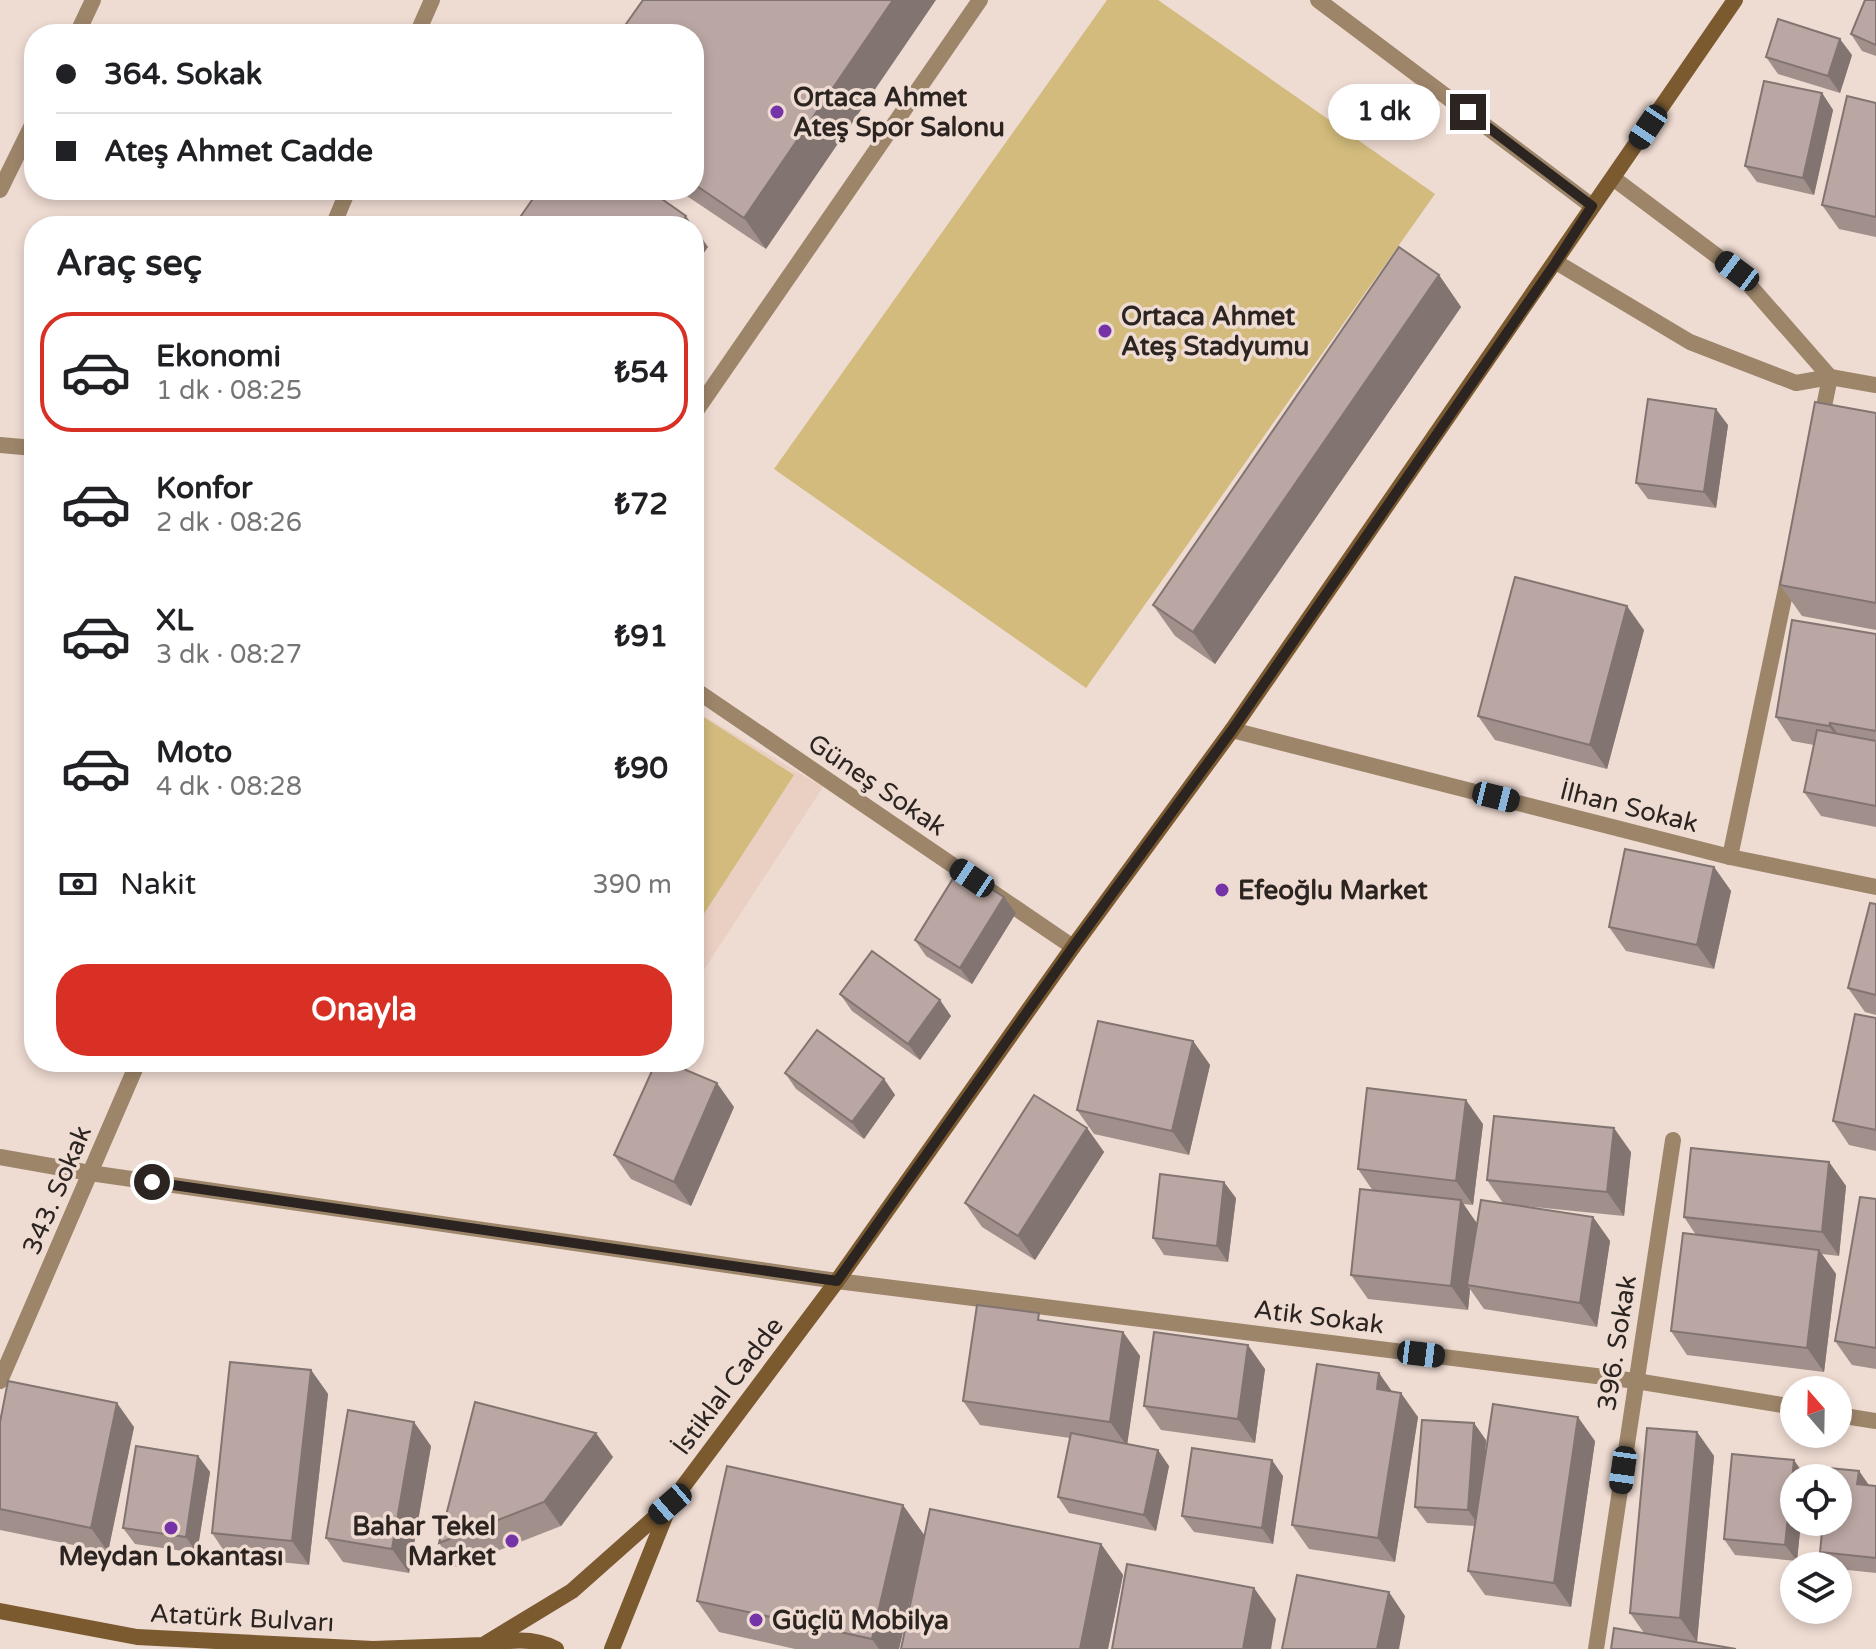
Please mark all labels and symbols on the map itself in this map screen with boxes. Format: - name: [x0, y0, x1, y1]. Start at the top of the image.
- place label: Ortaca Ahmet Ateş Spor Salonu: [793, 82, 1005, 143]
- callout: 1 dk: [1328, 84, 1440, 140]
- route end: [1450, 94, 1486, 130]
- car: [1625, 100, 1671, 154]
- marker: Ortaca Ahmet Ateş Spor Salonu: [768, 103, 786, 121]
- car: [1711, 247, 1763, 295]
- place label: Ortaca Ahmet Ateş Stadyumu: [1121, 301, 1309, 362]
- marker: Ortaca Ahmet Ateş Stadyumu: [1096, 322, 1114, 340]
- street label: Güneş Sokak: [802, 727, 952, 843]
- street label: İlhan Sokak: [1557, 775, 1701, 839]
- car: [1470, 780, 1522, 814]
- car: [945, 855, 999, 901]
- place label: Efeoğlu Market: [1238, 875, 1428, 906]
- marker: Efeoğlu Market: [1213, 881, 1231, 899]
- street label: 343. Sokak: [16, 1121, 98, 1259]
- route start: [134, 1164, 170, 1200]
- street label: 396. Sokak: [1591, 1273, 1643, 1413]
- street label: Atik Sokak: [1252, 1294, 1386, 1340]
- street label: İstiklal Cadde: [666, 1311, 790, 1461]
- car: [1396, 1339, 1446, 1369]
- north arrow: [1780, 1376, 1852, 1448]
- car: [1608, 1445, 1638, 1495]
- car: [644, 1479, 696, 1529]
- place label: Bahar Tekel Market: [352, 1511, 496, 1572]
- marker: Meydan Lokantası: [162, 1519, 180, 1537]
- marker: Bahar Tekel Market: [503, 1532, 521, 1550]
- place label: Meydan Lokantası: [58, 1541, 284, 1572]
- street label: Atatürk Bulvarı: [149, 1598, 335, 1638]
- place label: Güçlü Mobilya: [772, 1605, 949, 1636]
- marker: Güçlü Mobilya: [747, 1611, 765, 1629]

